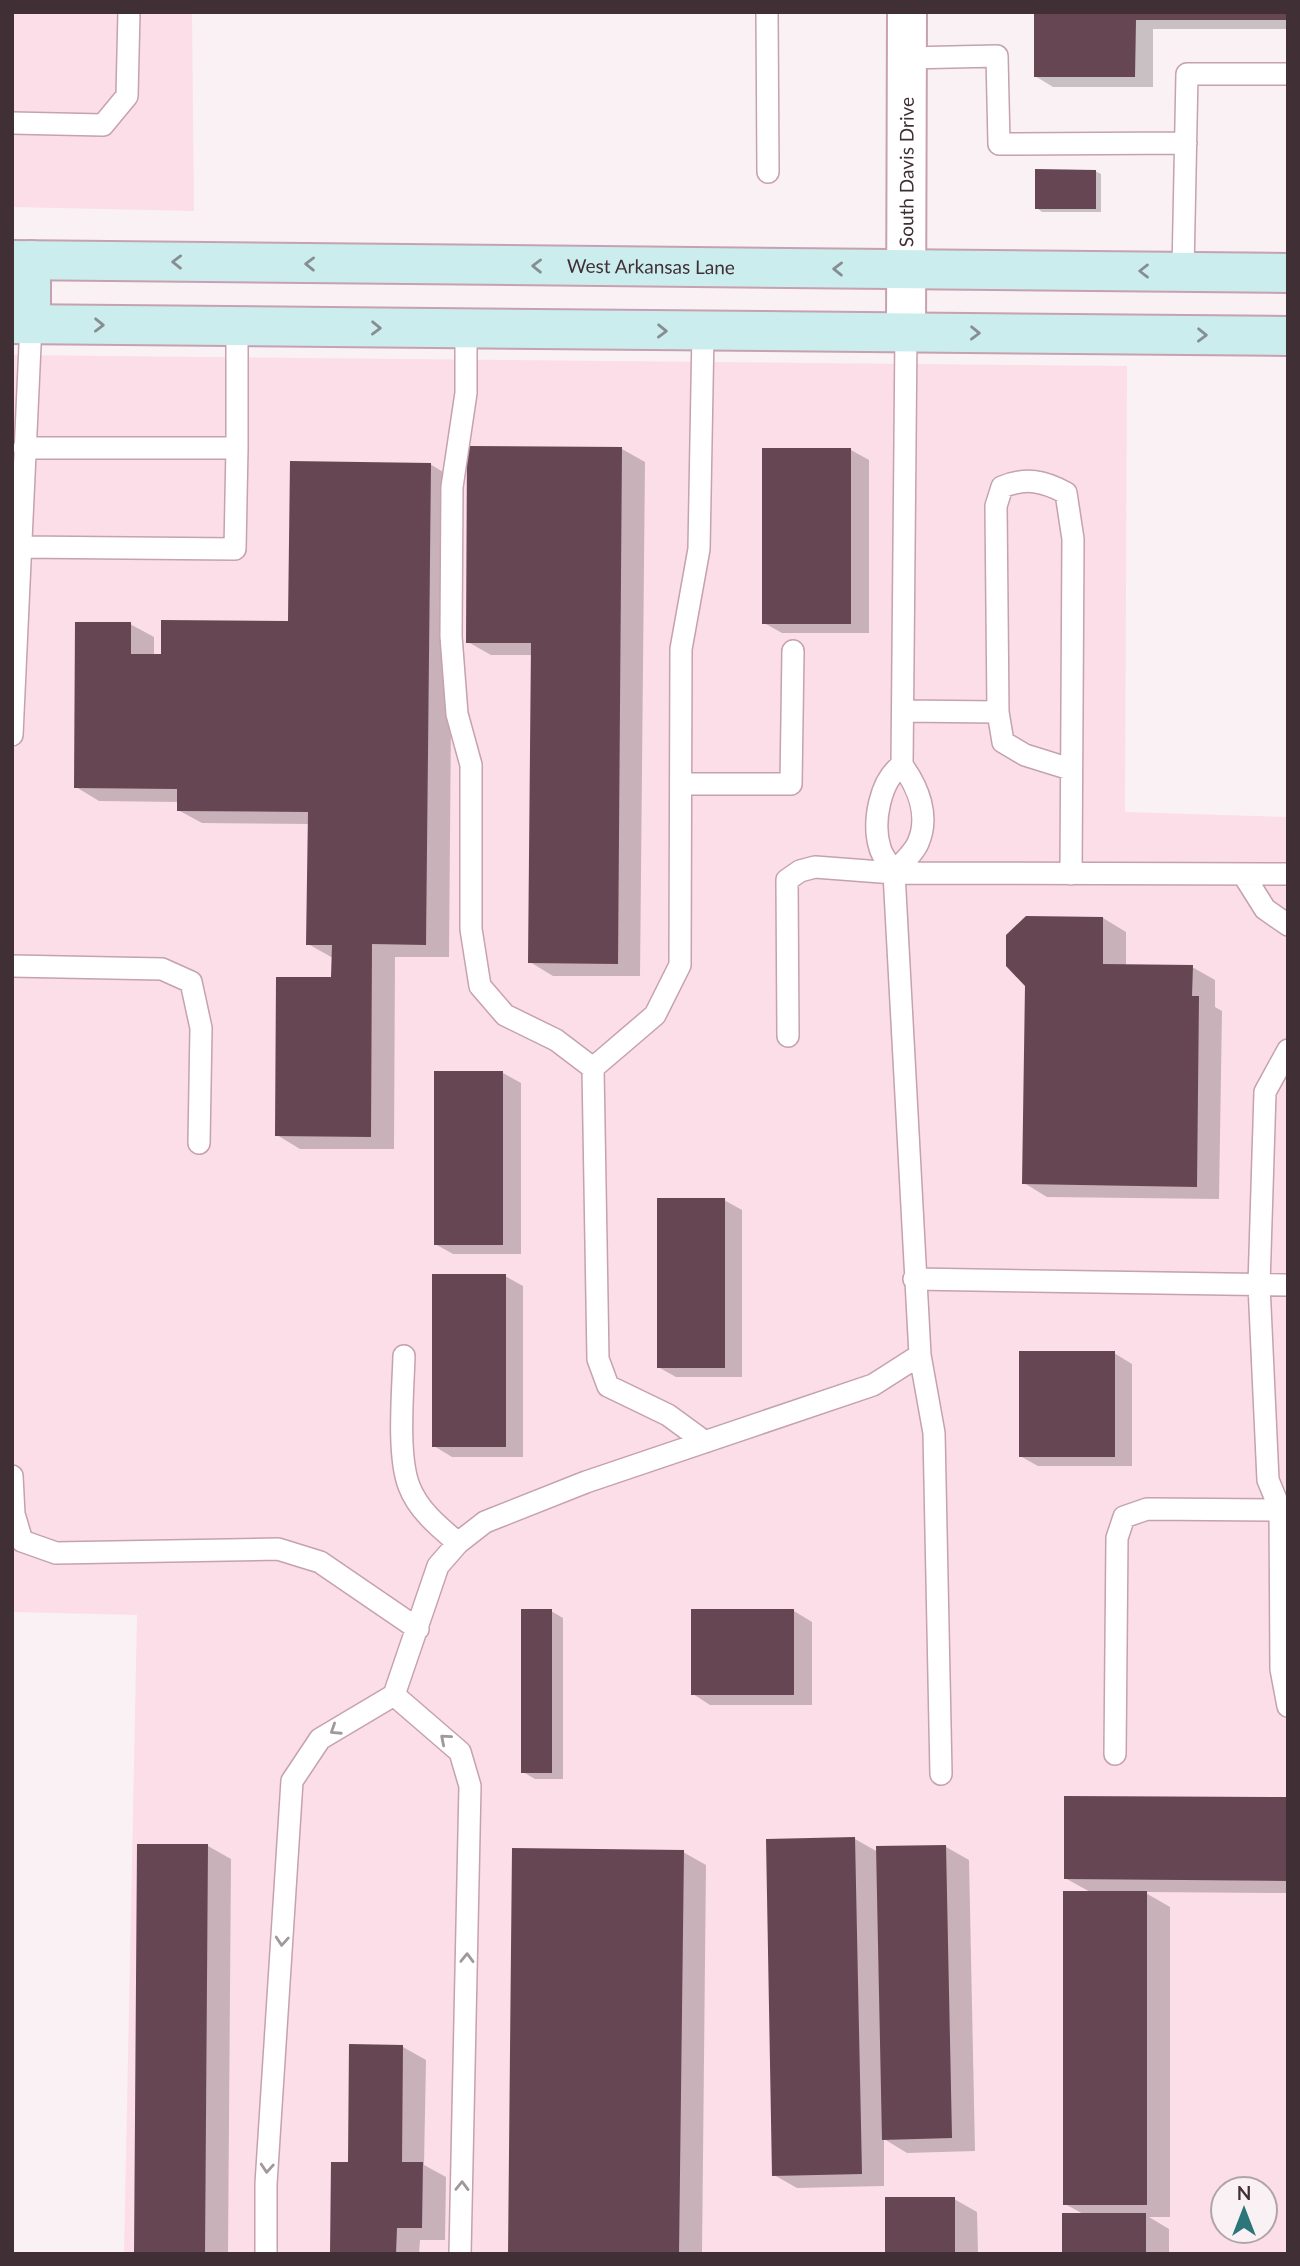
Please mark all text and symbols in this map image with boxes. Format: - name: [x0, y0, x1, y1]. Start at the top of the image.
- street label: South Davis Drive: [894, 97, 918, 247]
- one-way arrow: [171, 254, 182, 270]
- street label: West Arkansas Lane: [567, 254, 735, 278]
- one-way arrow: [304, 256, 315, 271]
- one-way arrow: [531, 258, 542, 274]
- one-way arrow: [832, 261, 843, 277]
- one-way arrow: [1139, 263, 1149, 279]
- one-way arrow: [95, 317, 105, 333]
- one-way arrow: [371, 320, 382, 336]
- one-way arrow: [658, 323, 668, 339]
- one-way arrow: [970, 325, 980, 341]
- one-way arrow: [1197, 328, 1208, 343]
- one-way arrow: [330, 1722, 343, 1734]
- one-way arrow: [440, 1735, 453, 1747]
- one-way arrow: [275, 1935, 290, 1946]
- one-way arrow: [459, 1952, 474, 1963]
- one-way arrow: [260, 2162, 275, 2173]
- north arrow: [1209, 2175, 1279, 2245]
- one-way arrow: [454, 2180, 470, 2190]
- text: N: [1237, 2181, 1251, 2204]

